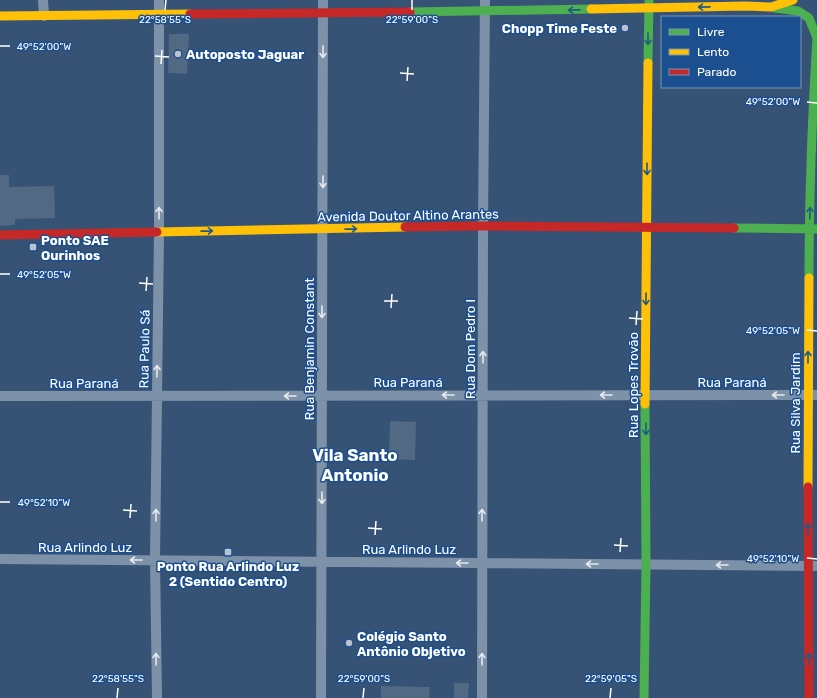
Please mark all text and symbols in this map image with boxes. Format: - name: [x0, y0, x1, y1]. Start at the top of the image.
- one-way arrow: [698, 3, 711, 11]
- one-way arrow: [568, 6, 581, 13]
- text: 22°58'55"S: [139, 14, 191, 26]
- text: 22°59'00"S: [386, 14, 438, 26]
- legend: [661, 16, 801, 88]
- place label: Chopp Time Feste: [502, 21, 617, 36]
- marker: Chopp Time Feste: [620, 23, 630, 33]
- text: Livre: [697, 25, 725, 39]
- one-way arrow: [644, 32, 652, 45]
- text: 49°52'00"W: [17, 41, 71, 53]
- one-way arrow: [320, 45, 327, 58]
- text: Lento: [697, 45, 729, 59]
- place label: Autoposto Jaguar: [186, 47, 304, 62]
- marker: Autoposto Jaguar: [173, 49, 183, 59]
- text: Parado: [697, 65, 736, 79]
- text: 49°52'00"W: [746, 96, 800, 108]
- one-way arrow: [643, 162, 651, 175]
- one-way arrow: [319, 175, 327, 188]
- street label: Avenida Doutor Altino Arantes: [317, 206, 499, 225]
- one-way arrow: [155, 207, 163, 220]
- one-way arrow: [806, 207, 814, 220]
- one-way arrow: [344, 225, 357, 232]
- one-way arrow: [200, 227, 213, 235]
- place label: Ponto SAE Ourinhos: [41, 233, 109, 263]
- marker: Ponto SAE Ourinhos: [28, 242, 38, 252]
- text: 49°52'05"W: [17, 269, 71, 281]
- street label: Rua Benjamin Constant: [302, 278, 317, 420]
- one-way arrow: [642, 292, 650, 305]
- street label: Rua Dom Pedro I: [463, 299, 478, 399]
- one-way arrow: [318, 305, 326, 318]
- street label: Rua Paulo Sá: [136, 309, 153, 389]
- text: 49°52'05"W: [746, 325, 800, 337]
- street label: Rua Lopes Trovão: [626, 332, 641, 438]
- one-way arrow: [479, 351, 487, 364]
- one-way arrow: [804, 351, 812, 364]
- street label: Rua Silva Jardim: [788, 352, 803, 454]
- one-way arrow: [153, 365, 161, 378]
- street label: Rua Paraná: [373, 375, 443, 390]
- street label: Rua Paraná: [697, 375, 767, 390]
- street label: Rua Paraná: [49, 376, 119, 391]
- one-way arrow: [442, 391, 455, 399]
- one-way arrow: [600, 391, 613, 399]
- one-way arrow: [772, 391, 785, 399]
- one-way arrow: [284, 392, 297, 400]
- one-way arrow: [642, 422, 650, 435]
- district label: Vila Santo Antonio: [312, 445, 398, 485]
- one-way arrow: [318, 491, 326, 504]
- text: 49°52'10"W: [18, 497, 70, 509]
- one-way arrow: [152, 509, 160, 522]
- one-way arrow: [478, 509, 486, 522]
- one-way arrow: [804, 523, 812, 536]
- street label: Rua Arlindo Luz: [38, 540, 132, 555]
- street label: Rua Arlindo Luz: [362, 542, 456, 557]
- marker: Ponto Rua Arlindo Luz 2 (Sentido Centro): [223, 547, 233, 557]
- text: 49°52'10"W: [747, 553, 799, 565]
- one-way arrow: [130, 556, 143, 564]
- place label: Ponto Rua Arlindo Luz 2 (Sentido Centro): [157, 559, 299, 589]
- one-way arrow: [456, 559, 469, 567]
- one-way arrow: [586, 560, 599, 568]
- one-way arrow: [716, 561, 729, 569]
- place label: Colégio Santo Antônio Objetivo: [357, 629, 466, 659]
- marker: Colégio Santo Antônio Objetivo: [344, 638, 354, 648]
- one-way arrow: [153, 653, 160, 666]
- one-way arrow: [478, 653, 486, 666]
- one-way arrow: [805, 653, 813, 666]
- text: 22°58'55"S: [92, 673, 144, 685]
- text: 22°59'00"S: [338, 673, 390, 685]
- text: 22°59'05"S: [585, 673, 637, 685]

